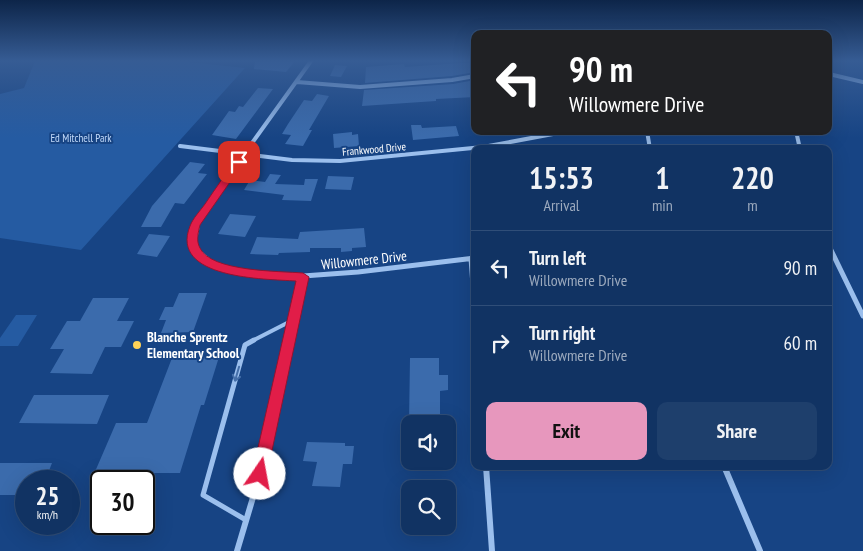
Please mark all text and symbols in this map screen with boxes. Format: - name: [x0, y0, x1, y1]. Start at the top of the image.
- text: 90 m: [569, 46, 633, 92]
- icon: left: [486, 50, 551, 115]
- text: Willowmere Drive: [569, 90, 704, 118]
- park label: Ed Mitchell Park: [50, 131, 112, 145]
- street label: Frankwood Drive: [341, 139, 407, 159]
- pin: [218, 141, 260, 183]
- icon: arrive: [225, 148, 253, 176]
- text: 15:53: [529, 158, 594, 197]
- text: 1: [655, 158, 670, 197]
- text: 220: [731, 158, 774, 197]
- text: Arrival: [543, 195, 580, 215]
- text: min: [652, 195, 673, 215]
- text: m: [747, 195, 758, 215]
- text: Turn left: [529, 246, 586, 270]
- street label: Willowmere Drive: [320, 247, 408, 273]
- icon: left: [486, 254, 514, 282]
- text: 90 m: [784, 256, 817, 280]
- text: Willowmere Drive: [529, 270, 627, 290]
- text: Turn right: [529, 321, 595, 345]
- place label: Blanche Sprentz Elementary School: [147, 328, 240, 362]
- icon: right: [486, 329, 514, 357]
- text: 60 m: [784, 331, 817, 355]
- marker: Blanche Sprentz Elementary School: [131, 339, 143, 351]
- text: Willowmere Drive: [529, 345, 627, 365]
- one-way arrow: [232, 365, 242, 381]
- button: Exit: [486, 402, 647, 460]
- button: Share: [657, 402, 817, 460]
- map controls: [401, 415, 456, 535]
- button: sound: [401, 415, 456, 470]
- position arrow: [233, 447, 285, 499]
- speed limit sign: 30: [90, 470, 155, 535]
- text: 25: [36, 480, 59, 512]
- button: search: [401, 480, 456, 535]
- text: km/h: [37, 507, 58, 522]

